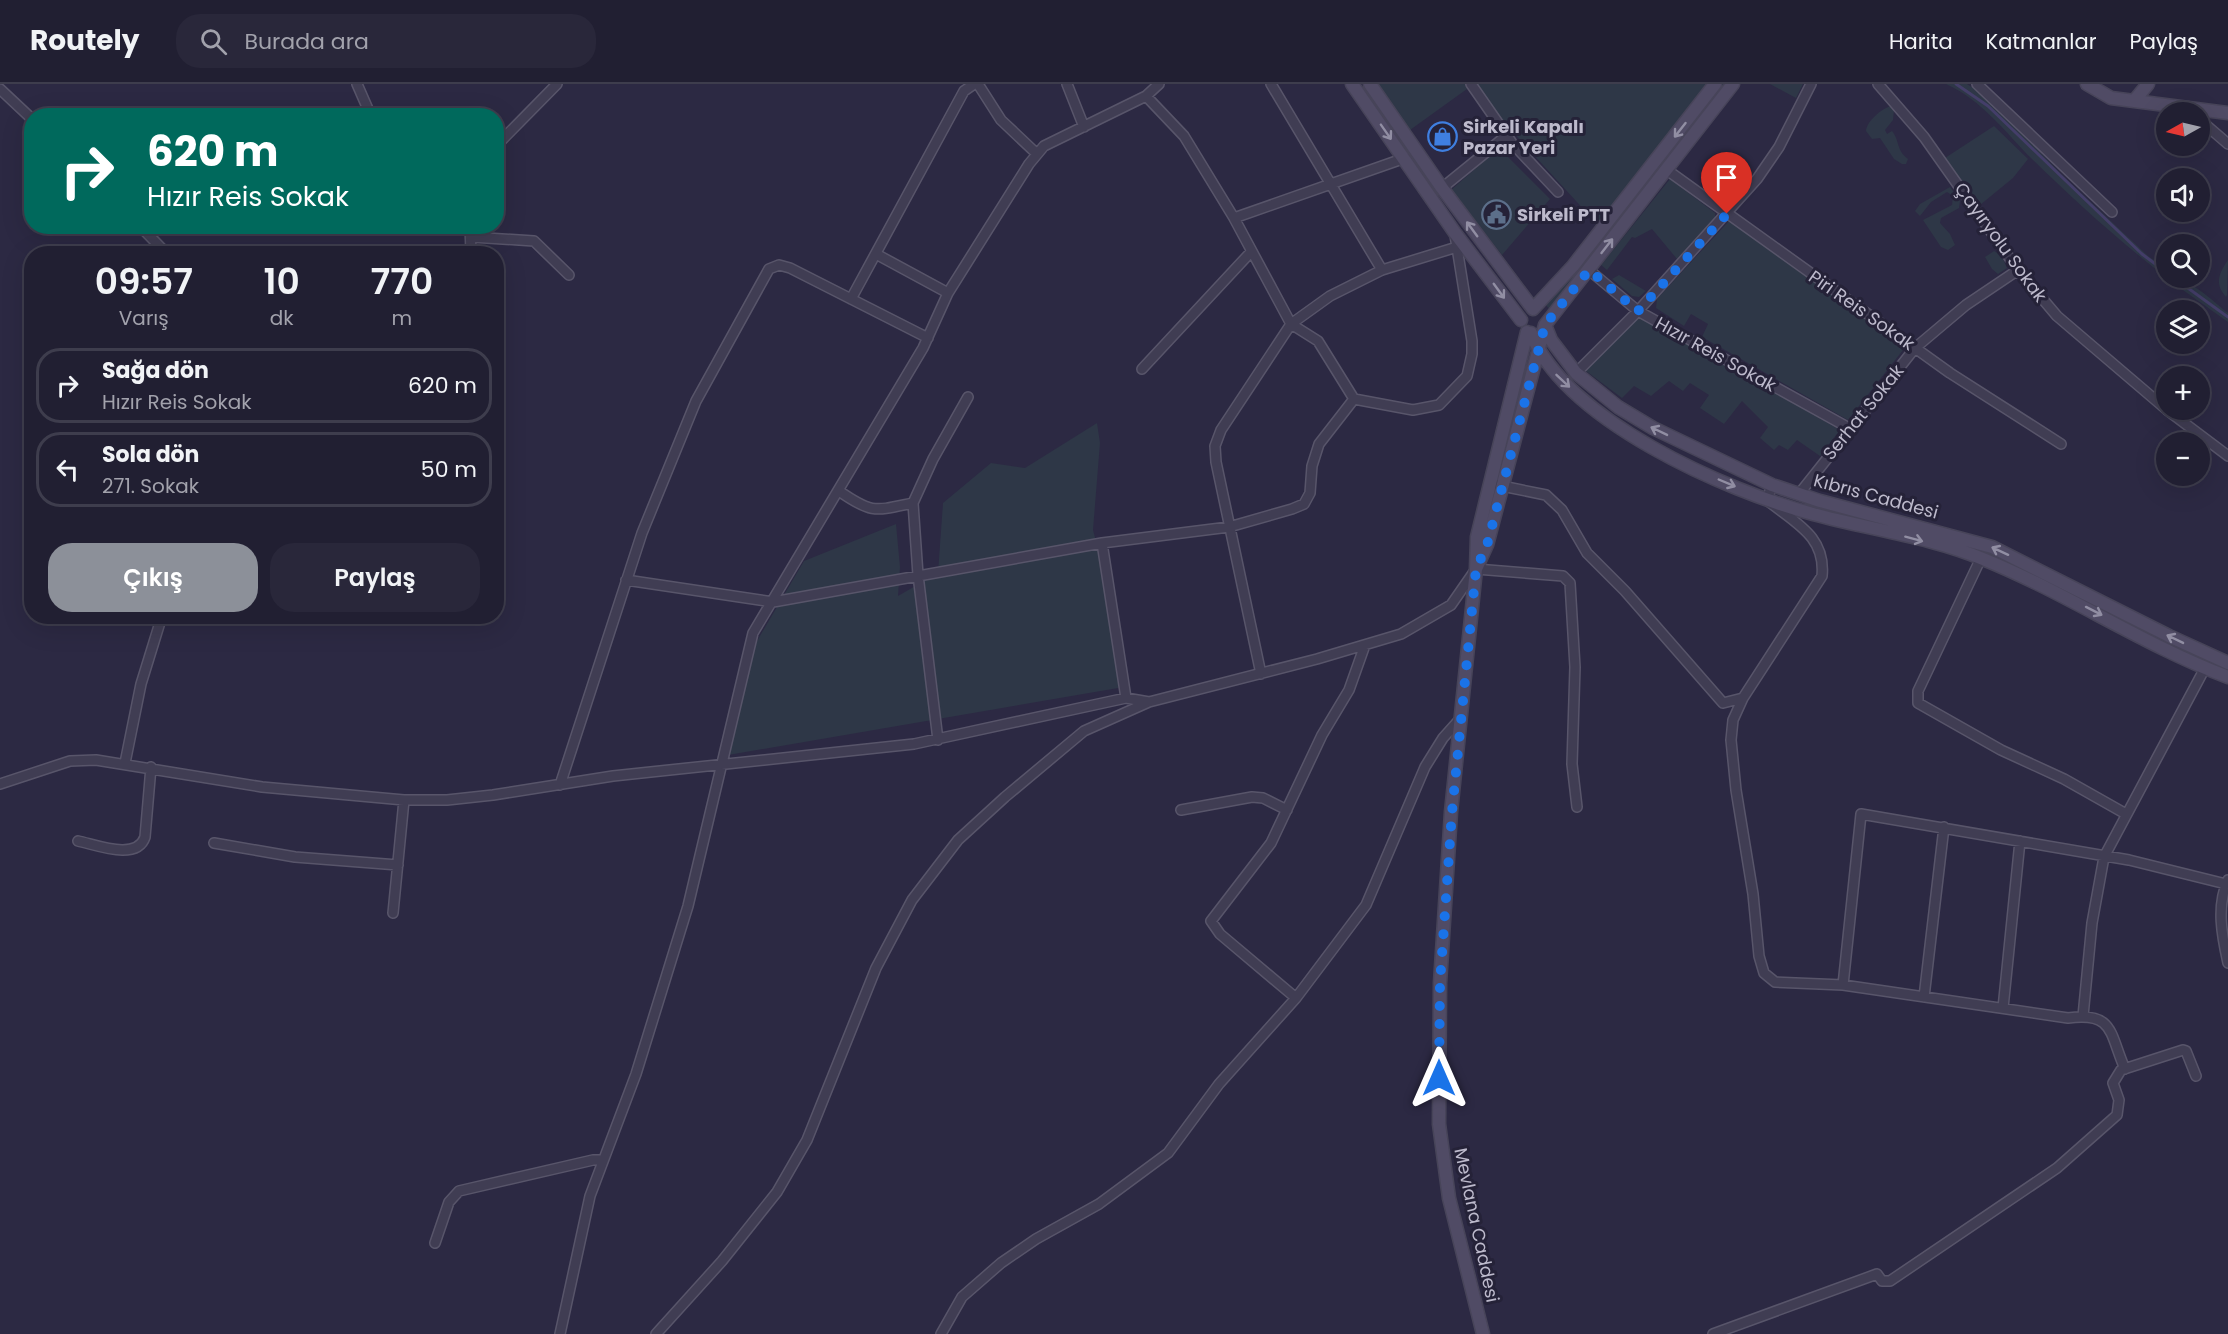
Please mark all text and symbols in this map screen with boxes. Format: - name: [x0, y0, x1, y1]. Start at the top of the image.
- search box: [176, 14, 596, 68]
- text: Routely: [30, 21, 140, 60]
- icon: search: [197, 25, 230, 58]
- text: Burada ara: [245, 26, 369, 57]
- text: Harita: [1889, 27, 1953, 56]
- text: Katmanlar: [1986, 27, 2096, 56]
- text: Paylaş: [2129, 27, 2198, 56]
- north arrow: [2156, 102, 2210, 156]
- map controls: [2156, 102, 2210, 486]
- place label: Sirkeli Kapalı Pazar Yeri: [1463, 114, 1584, 160]
- shop icon: Sirkeli Kapalı Pazar Yeri: [1426, 120, 1458, 152]
- text: 620 m: [147, 122, 279, 181]
- one-way arrow: [1673, 122, 1686, 138]
- one-way arrow: [1380, 123, 1392, 139]
- icon: right: [48, 132, 126, 210]
- pin: [1701, 152, 1752, 214]
- icon: arrive: [1710, 161, 1743, 194]
- button: sound: [2156, 168, 2210, 222]
- street label: Çayıryolu Sokak: [1949, 177, 2053, 308]
- text: Hızır Reis Sokak: [147, 178, 349, 215]
- public building icon: Sirkeli PTT: [1480, 198, 1512, 230]
- place label: Sirkeli PTT: [1517, 202, 1611, 227]
- one-way arrow: [1466, 221, 1478, 237]
- button: search: [2156, 234, 2210, 288]
- one-way arrow: [1601, 239, 1614, 255]
- text: 09:57: [95, 256, 193, 307]
- text: 10: [264, 256, 300, 307]
- text: 770: [371, 256, 433, 307]
- street label: Piri Reis Sokak: [1804, 264, 1921, 356]
- one-way arrow: [1492, 282, 1505, 298]
- button: layers: [2156, 300, 2210, 354]
- text: Varış: [119, 304, 169, 332]
- text: dk: [270, 304, 294, 332]
- text: m: [392, 304, 412, 332]
- street label: Hızır Reis Sokak: [1651, 310, 1782, 398]
- text: Sağa dön: [102, 355, 209, 386]
- street label: Serhat Sokak: [1817, 358, 1910, 465]
- button: +: [2156, 366, 2210, 420]
- icon: right: [51, 369, 84, 402]
- text: 620 m: [408, 370, 477, 401]
- one-way arrow: [1555, 374, 1570, 388]
- text: Hızır Reis Sokak: [102, 388, 252, 416]
- one-way arrow: [1651, 425, 1669, 437]
- button: −: [2156, 432, 2210, 486]
- text: Sola dön: [102, 439, 199, 470]
- icon: left: [51, 453, 84, 486]
- text: 50 m: [421, 454, 477, 485]
- street label: Kıbrıs Caddesi: [1811, 467, 1941, 525]
- text: 271. Sokak: [102, 472, 199, 500]
- one-way arrow: [1718, 478, 1736, 489]
- one-way arrow: [1904, 534, 1923, 546]
- button: Çıkış: [48, 543, 258, 612]
- button: Paylaş: [270, 543, 480, 612]
- one-way arrow: [1992, 545, 2010, 557]
- one-way arrow: [2085, 606, 2103, 618]
- one-way arrow: [2166, 633, 2184, 644]
- position arrow: [1407, 1046, 1471, 1110]
- street label: Mevlana Caddesi: [1448, 1146, 1506, 1304]

